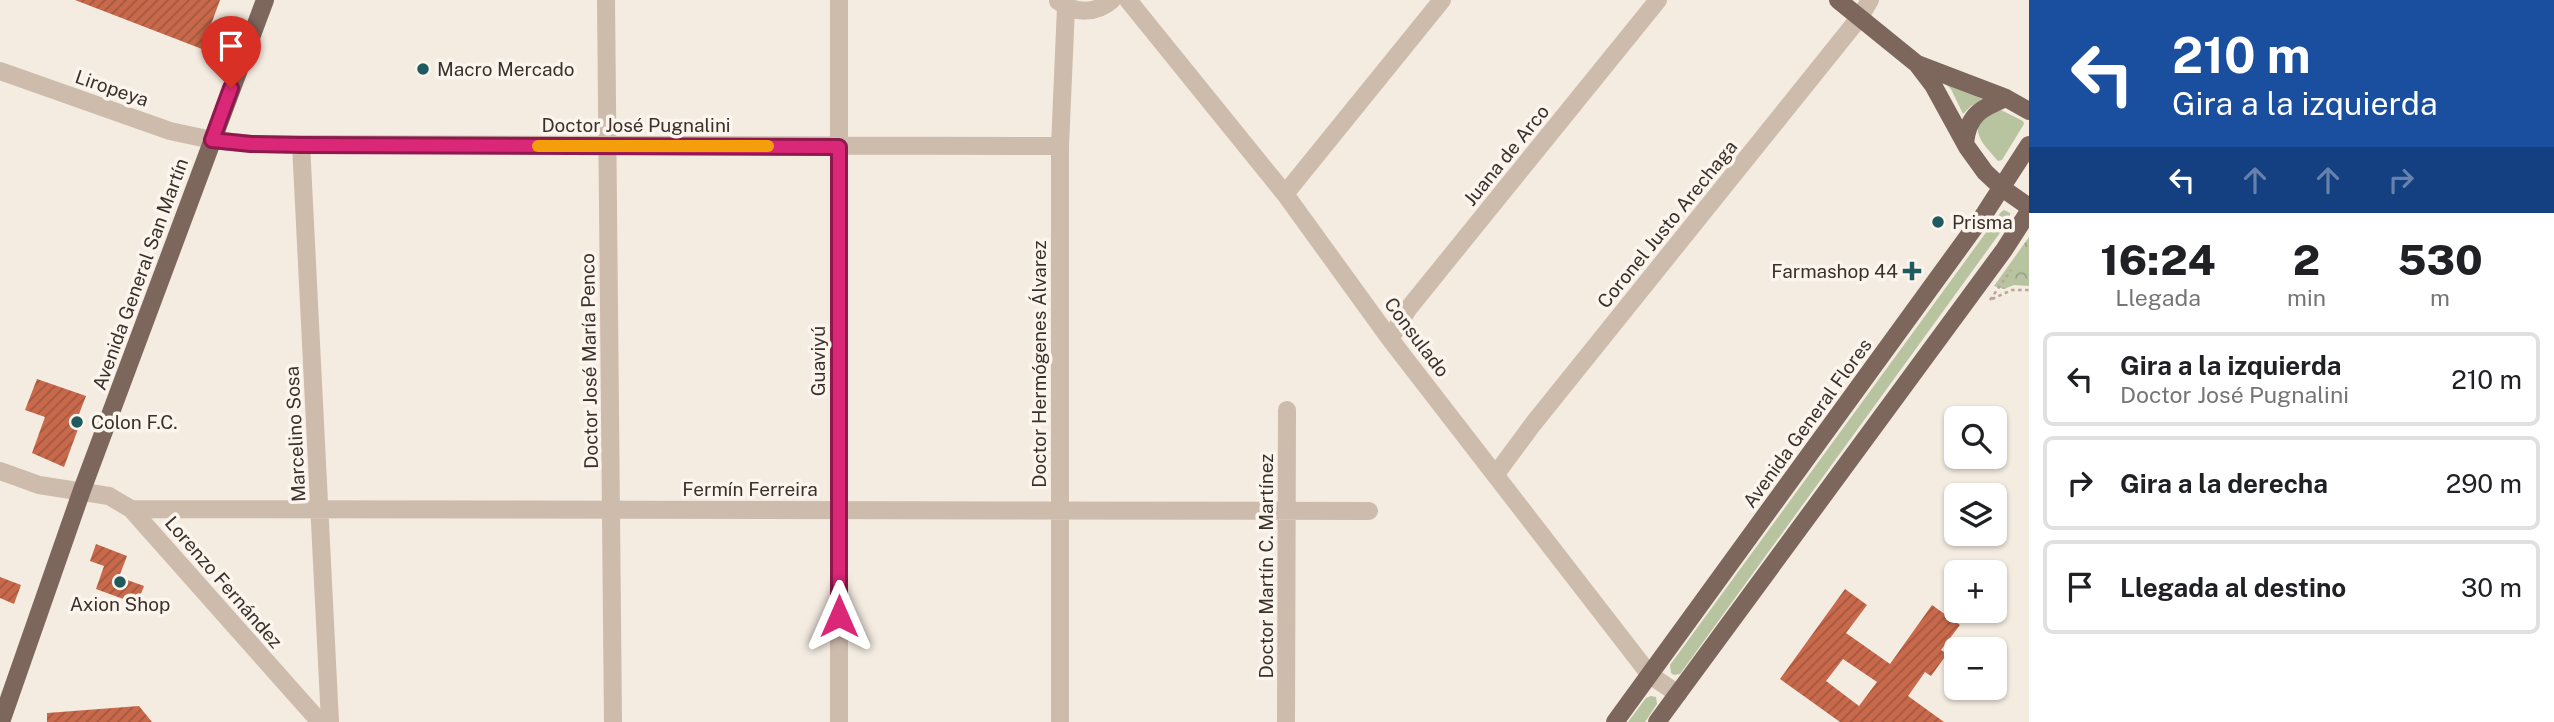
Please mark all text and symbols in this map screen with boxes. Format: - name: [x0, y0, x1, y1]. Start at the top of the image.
- pin: [201, 16, 261, 88]
- text: 210 m: [2172, 26, 2311, 84]
- icon: arrive: [212, 27, 250, 65]
- icon: left: [2057, 28, 2148, 119]
- place label: Macro Mercado: [437, 58, 575, 80]
- marker: Macro Mercado: [415, 61, 431, 77]
- street label: Liropeya: [72, 65, 152, 111]
- text: Gira a la izquierda: [2172, 85, 2438, 122]
- street label: Juana de Arco: [1459, 100, 1553, 210]
- street label: Doctor José Pugnalini: [541, 114, 731, 136]
- street label: Coronel Justo Arechaga: [1593, 136, 1741, 312]
- street label: Avenida General San Martín: [88, 155, 192, 393]
- icon: left: [2163, 161, 2201, 199]
- icon: ahead: [2236, 161, 2274, 199]
- icon: ahead: [2309, 161, 2347, 199]
- icon: right: [2382, 161, 2420, 199]
- place label: Prisma: [1952, 211, 2013, 233]
- marker: Prisma: [1930, 214, 1946, 230]
- text: 16:24: [2100, 235, 2216, 284]
- text: 2: [2293, 235, 2320, 284]
- text: 530: [2397, 235, 2483, 284]
- street label: Doctor Hermógenes Álvarez: [1028, 240, 1050, 488]
- street label: Doctor José María Penco: [576, 253, 602, 469]
- place label: Farmashop 44: [1771, 260, 1898, 282]
- marker: Farmashop 44: [1904, 263, 1920, 279]
- text: Llegada: [2115, 284, 2201, 311]
- text: min: [2287, 284, 2326, 311]
- text: m: [2430, 284, 2450, 311]
- street label: Consulado: [1380, 293, 1454, 381]
- street label: Guaviyú: [807, 326, 829, 396]
- street label: Avenida General Flores: [1738, 334, 1876, 512]
- text: Gira a la izquierda: [2120, 350, 2342, 381]
- icon: left: [2061, 360, 2099, 398]
- text: 210 m: [2451, 364, 2522, 395]
- street label: Marcelino Sosa: [280, 366, 310, 502]
- text: Doctor José Pugnalini: [2120, 381, 2349, 408]
- map controls: [1944, 406, 2007, 700]
- button: search: [1944, 406, 2007, 469]
- place label: Colon F.C.: [91, 411, 177, 433]
- marker: Colon F.C.: [69, 414, 85, 430]
- street label: Doctor Martín C. Martínez: [1255, 454, 1277, 678]
- icon: right: [2061, 464, 2099, 502]
- text: Gira a la derecha: [2120, 468, 2328, 499]
- text: 290 m: [2446, 468, 2522, 499]
- street label: Fermín Ferreira: [682, 478, 818, 500]
- button: layers: [1944, 483, 2007, 546]
- street label: Lorenzo Fernández: [161, 512, 287, 652]
- button: +: [1944, 560, 2007, 623]
- icon: arrive: [2061, 568, 2099, 606]
- text: Llegada al destino: [2120, 572, 2346, 603]
- text: 30 m: [2461, 572, 2522, 603]
- marker: Axion Shop: [112, 574, 128, 590]
- position arrow: [802, 579, 876, 653]
- place label: Axion Shop: [70, 593, 170, 615]
- button: −: [1944, 637, 2007, 700]

